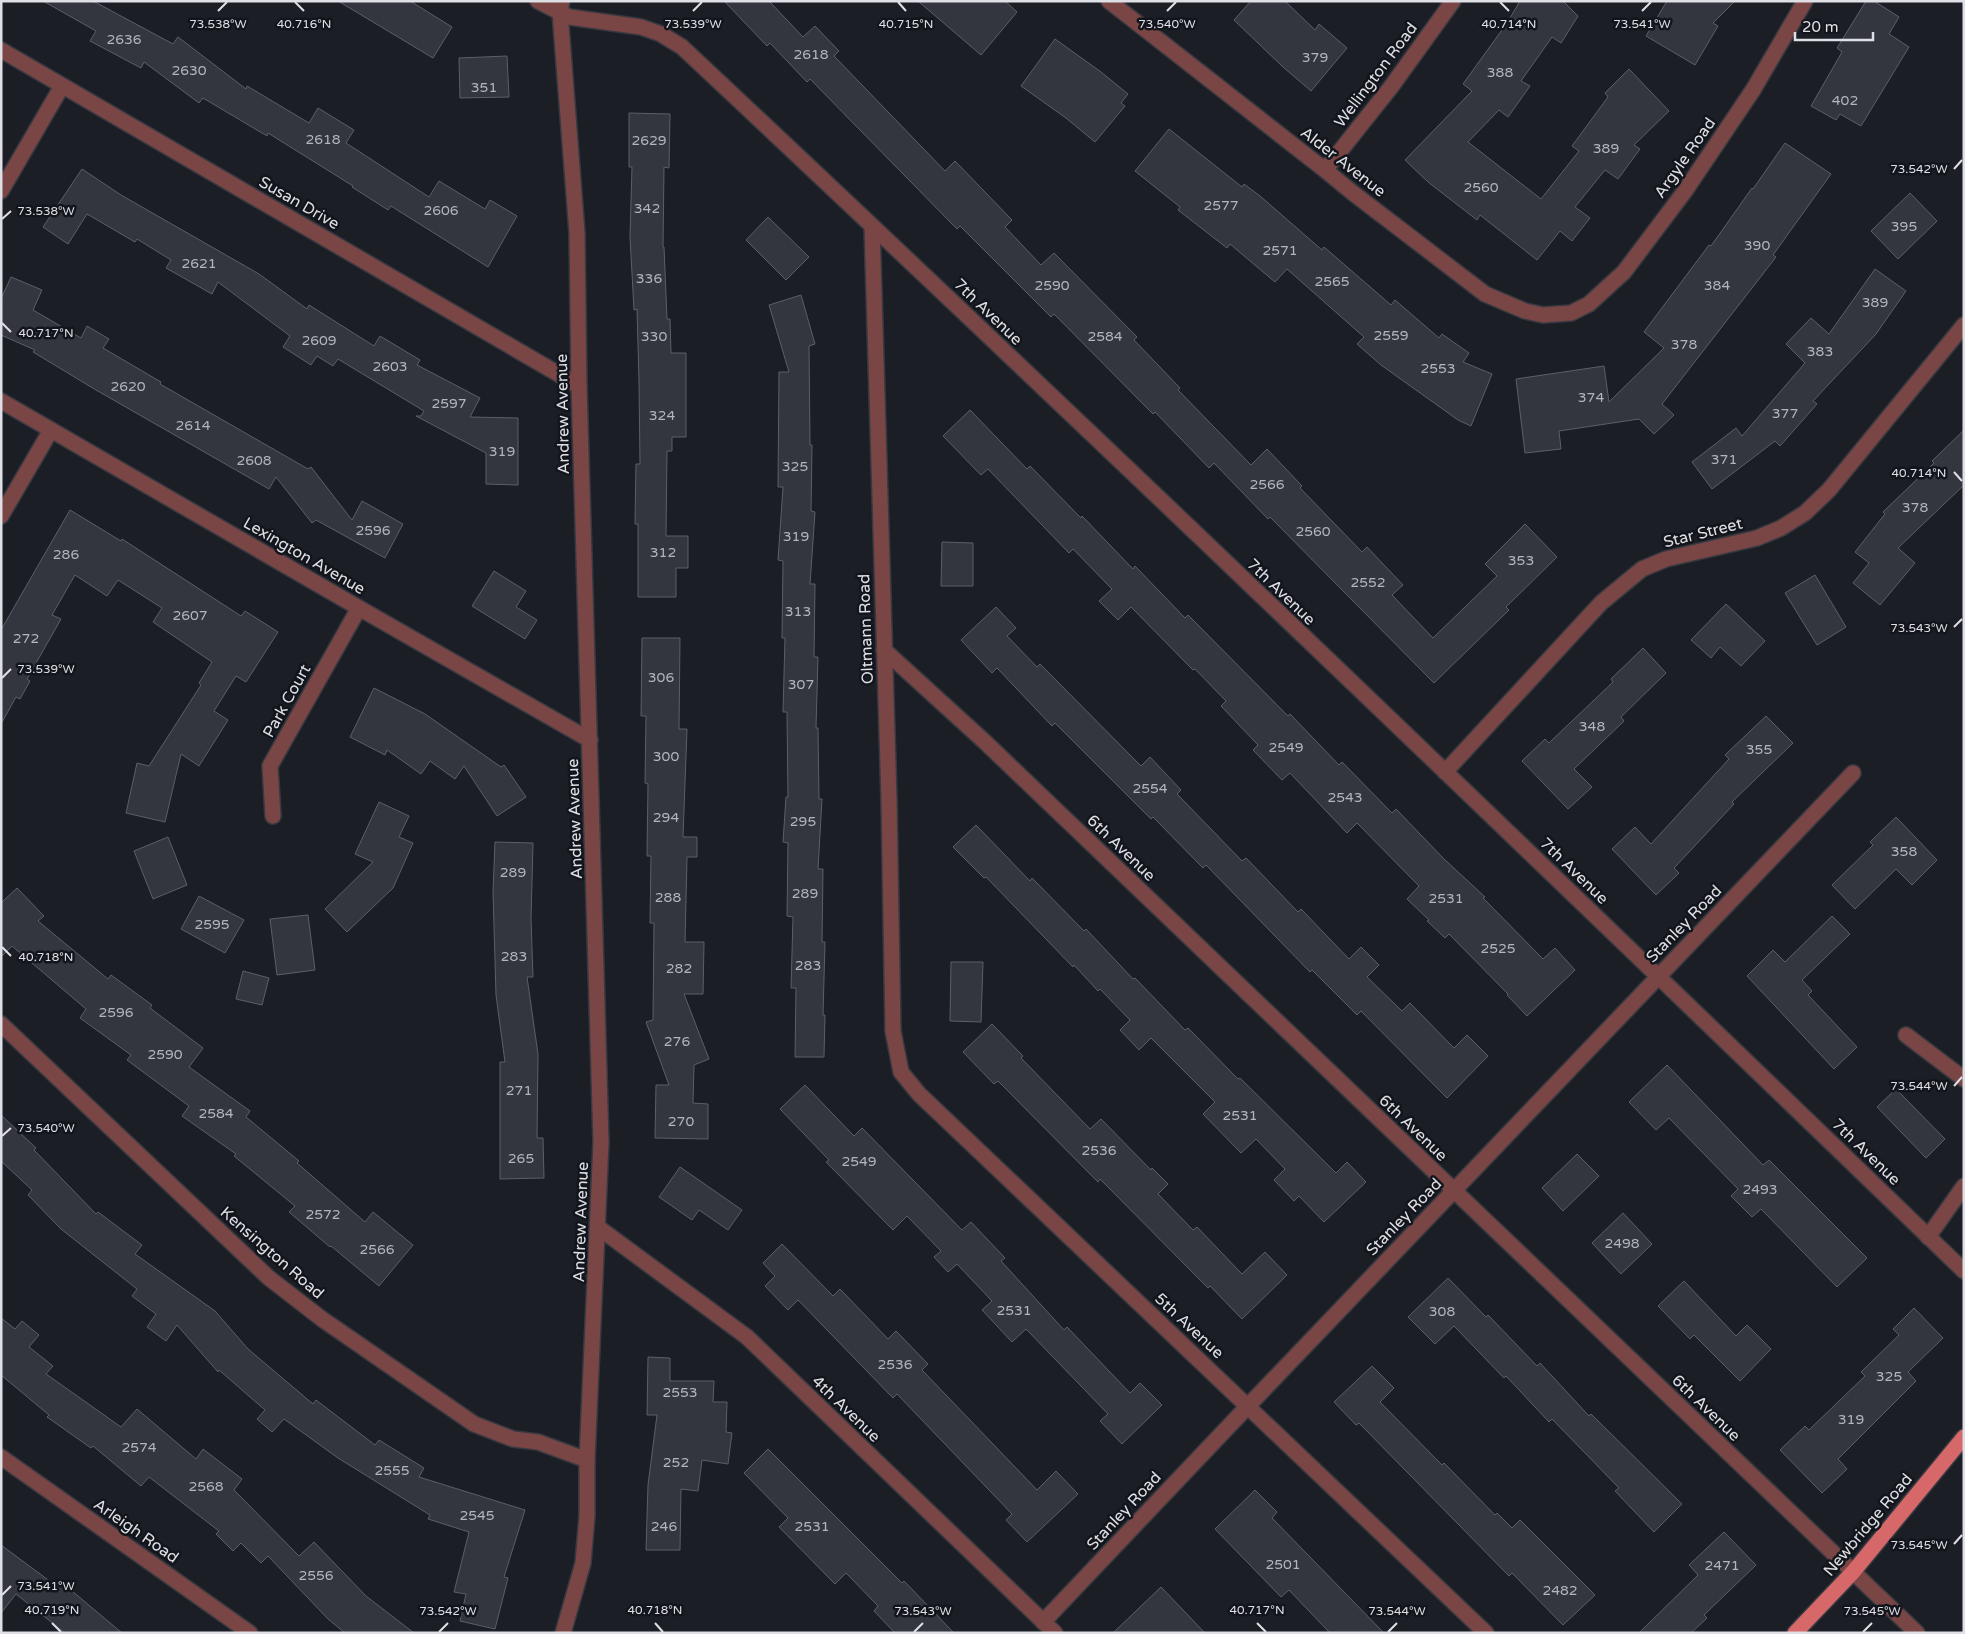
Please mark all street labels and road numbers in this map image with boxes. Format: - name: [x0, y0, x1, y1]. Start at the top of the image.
- street label: Wellington Road: [1330, 19, 1422, 131]
- street label: Argyle Road: [1650, 114, 1720, 202]
- street label: Alder Avenue: [1296, 123, 1390, 201]
- street label: Susan Drive: [255, 172, 343, 234]
- street label: 7th Avenue: [950, 274, 1026, 350]
- street label: Andrew Avenue: [552, 354, 574, 474]
- street label: Lexington Avenue: [239, 513, 369, 599]
- street label: Star Street: [1661, 514, 1745, 552]
- street label: 7th Avenue: [1243, 554, 1319, 630]
- street label: Oltmann Road: [854, 573, 878, 685]
- street label: Park Court: [259, 661, 315, 741]
- street label: Andrew Avenue: [563, 758, 587, 880]
- street label: 6th Avenue: [1083, 810, 1159, 886]
- street label: 7th Avenue: [1536, 833, 1612, 909]
- street label: Stanley Road: [1642, 881, 1726, 967]
- street label: 6th Avenue: [1375, 1090, 1451, 1166]
- street label: 7th Avenue: [1828, 1114, 1904, 1190]
- street label: Andrew Avenue: [569, 1161, 593, 1283]
- street label: Stanley Road: [1362, 1174, 1446, 1260]
- street label: Kensington Road: [216, 1203, 328, 1303]
- street label: 5th Avenue: [1150, 1289, 1228, 1363]
- street label: 6th Avenue: [1668, 1370, 1744, 1446]
- street label: 4th Avenue: [808, 1371, 884, 1447]
- street label: Stanley Road: [1082, 1468, 1166, 1554]
- street label: Newbridge Road: [1819, 1470, 1917, 1580]
- street label: Arleigh Road: [90, 1494, 182, 1568]

